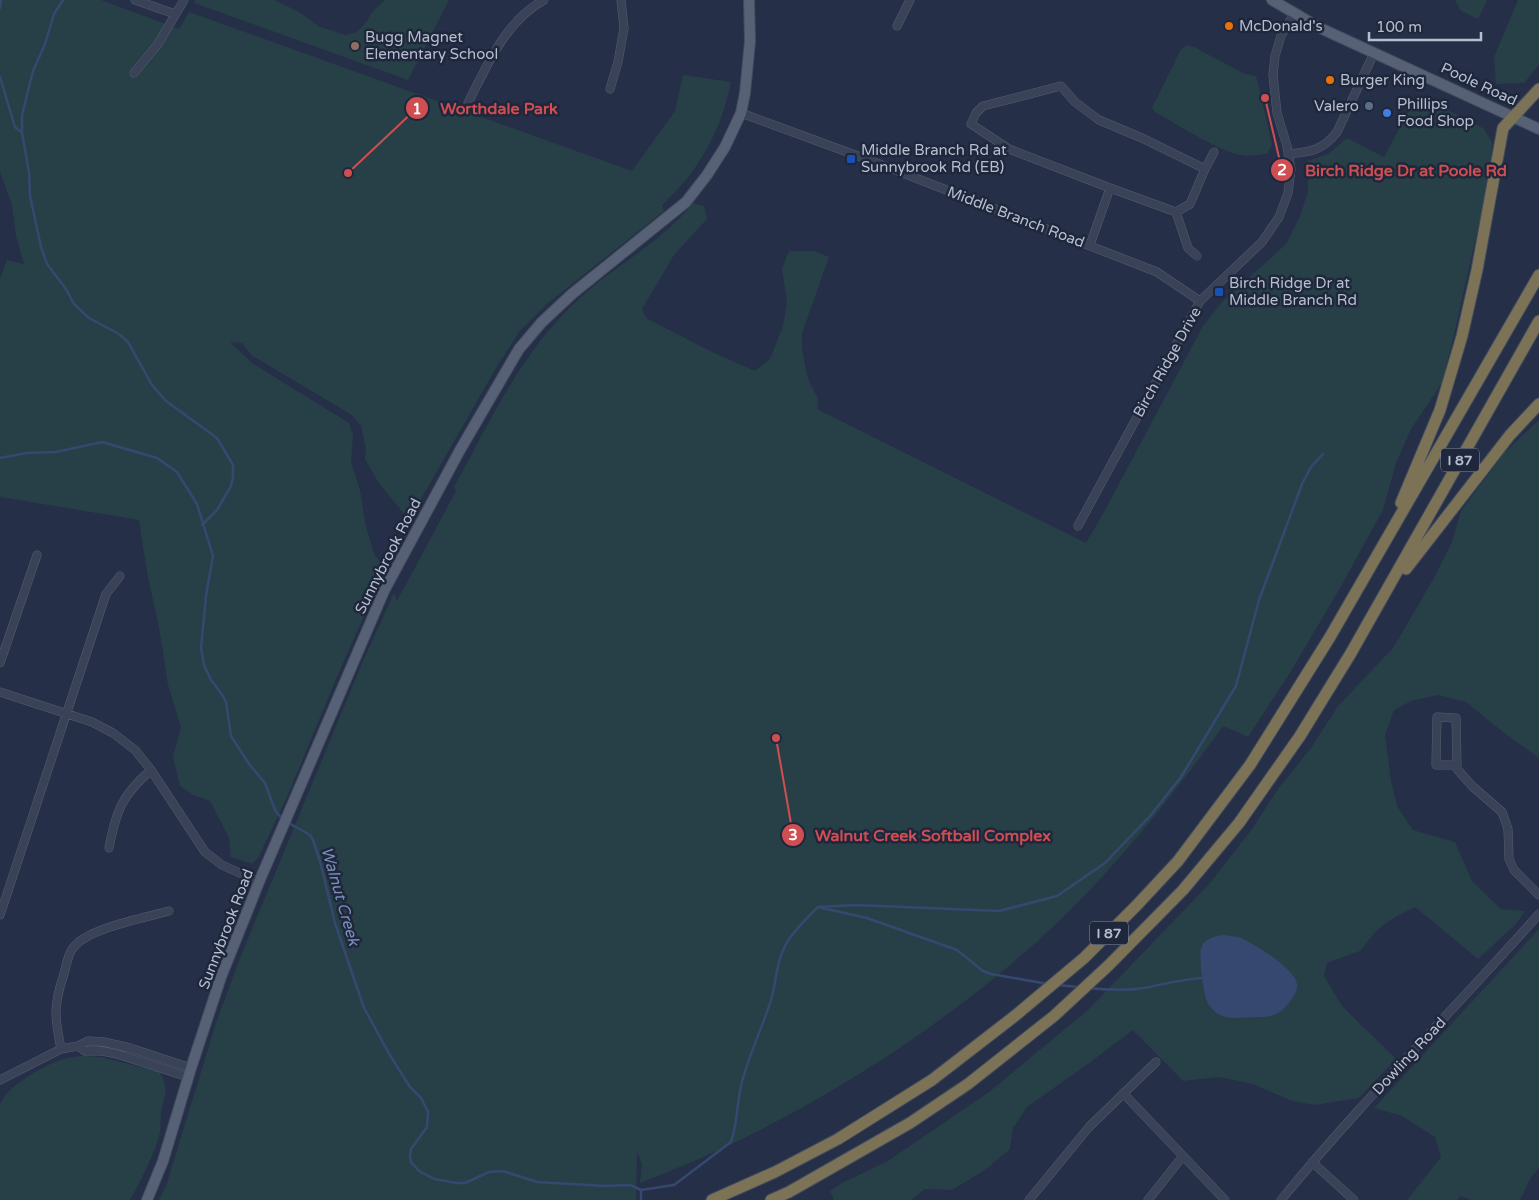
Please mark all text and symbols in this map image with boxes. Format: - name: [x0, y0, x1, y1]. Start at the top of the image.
- scale bar: [1369, 10, 1482, 42]
- place label: McDonald's: [1239, 17, 1323, 35]
- text: 100 m: [1376, 18, 1422, 36]
- marker: McDonald's: [1223, 20, 1235, 32]
- place label: Bugg Magnet Elementary School: [365, 28, 498, 63]
- marker: Bugg Magnet Elementary School: [349, 40, 361, 52]
- street label: Poole Road: [1438, 59, 1520, 109]
- place label: Burger King: [1340, 71, 1425, 89]
- marker: Burger King: [1324, 74, 1336, 86]
- callout: Worthdale Park: [405, 93, 567, 124]
- place label: Phillips Food Shop: [1397, 95, 1474, 130]
- place label: Valero: [1314, 97, 1359, 115]
- text: Worthdale Park: [440, 99, 558, 119]
- text: 1: [412, 100, 422, 118]
- marker: Valero: [1363, 100, 1375, 112]
- marker: Phillips Food Shop: [1381, 107, 1393, 119]
- place label: Middle Branch Rd at Sunnybrook Rd (EB): [861, 141, 1007, 176]
- marker: Middle Branch Rd at Sunnybrook Rd (EB): [845, 153, 857, 165]
- callout: Birch Ridge Dr at Poole Rd: [1270, 155, 1516, 186]
- text: 2: [1277, 161, 1287, 179]
- text: Birch Ridge Dr at Poole Rd: [1305, 161, 1507, 181]
- street label: Middle Branch Road: [945, 183, 1087, 251]
- place label: Birch Ridge Dr at Middle Branch Rd: [1229, 274, 1357, 309]
- marker: Birch Ridge Dr at Middle Branch Rd: [1213, 286, 1225, 298]
- street label: Birch Ridge Drive: [1129, 304, 1205, 420]
- road number: I 87: [1441, 448, 1479, 472]
- street label: Sunnybrook Road: [351, 495, 425, 617]
- callout: Walnut Creek Softball Complex: [781, 819, 1061, 850]
- text: 3: [788, 826, 798, 844]
- text: Walnut Creek Softball Complex: [815, 826, 1051, 846]
- water label: Walnut Creek: [316, 845, 364, 949]
- street label: Sunnybrook Road: [195, 866, 257, 992]
- road number: I 87: [1090, 921, 1128, 944]
- street label: Dowling Road: [1368, 1013, 1450, 1099]

